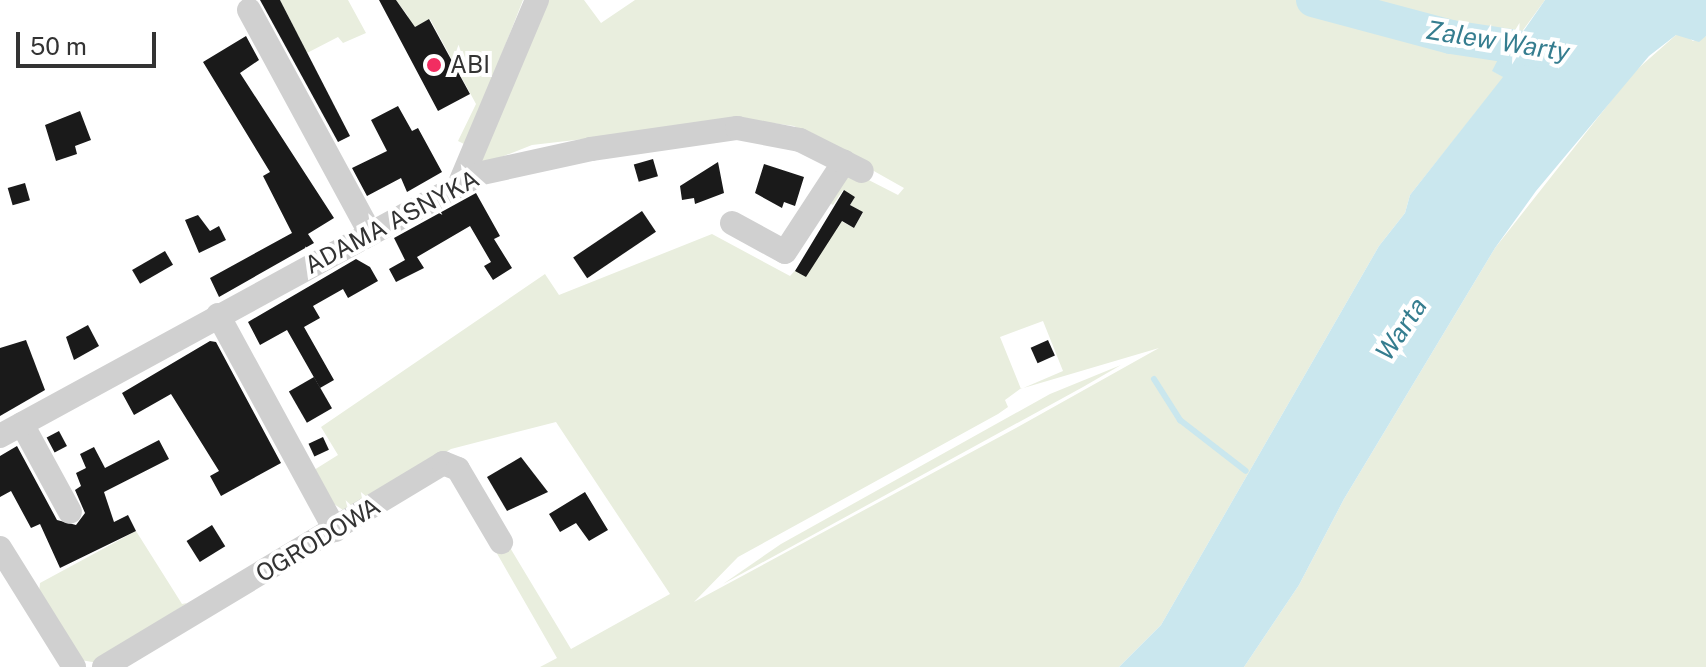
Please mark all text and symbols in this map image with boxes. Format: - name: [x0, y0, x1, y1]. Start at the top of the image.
- water label: Zalew Warty: [1424, 14, 1572, 68]
- scale bar: [20, 16, 160, 66]
- text: 50 m: [30, 32, 87, 60]
- place label: ABI: [450, 51, 490, 79]
- marker: ABI: [425, 56, 443, 74]
- street label: ADAMA ASNYKA: [300, 164, 484, 280]
- water label: Warta: [1369, 292, 1433, 366]
- street label: OGRODOWA: [251, 492, 385, 588]

